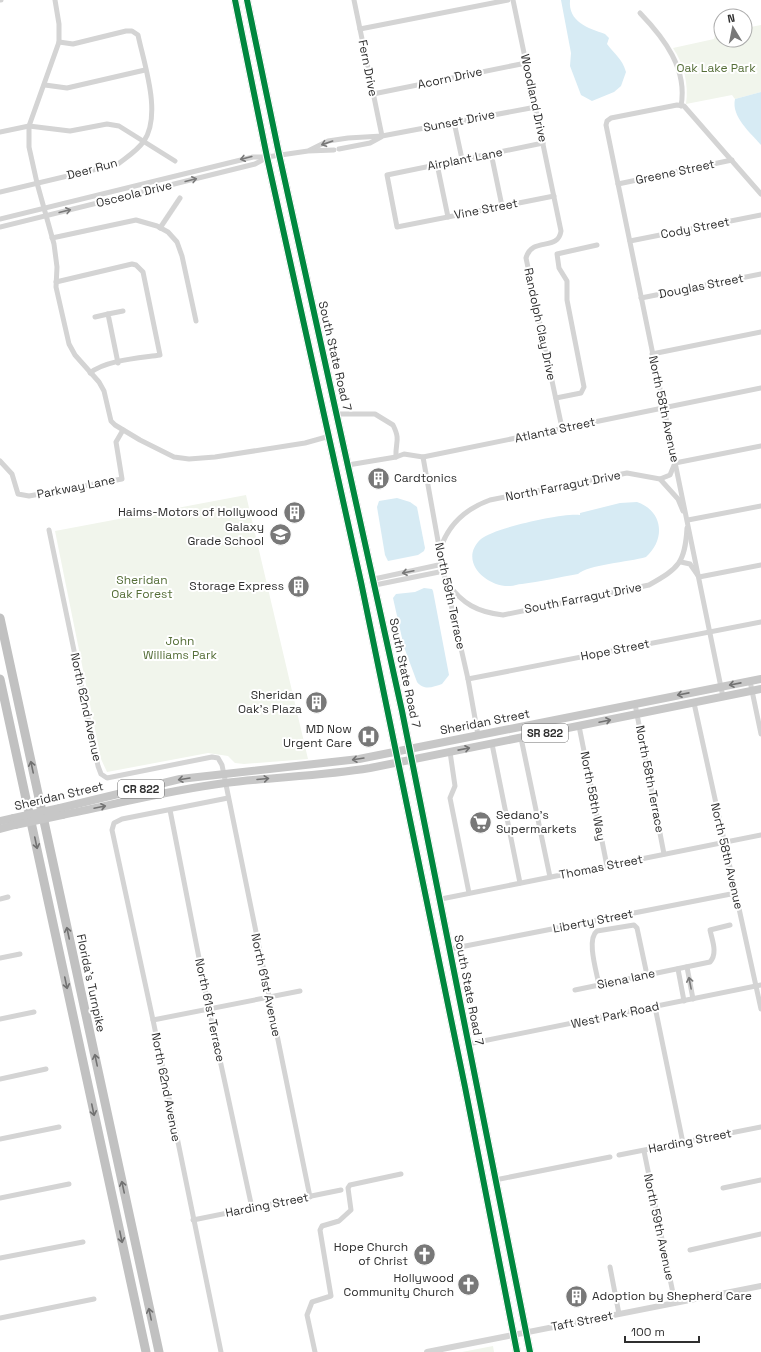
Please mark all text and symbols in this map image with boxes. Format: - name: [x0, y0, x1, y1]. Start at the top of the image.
- north arrow: [713, 8, 753, 48]
- text: N: [726, 11, 736, 26]
- street label: Fern Drive: [355, 38, 381, 98]
- street label: Woodland Drive: [517, 52, 551, 144]
- park label: Oak Lake Park: [676, 60, 756, 76]
- street label: Acorn Drive: [416, 63, 484, 93]
- street label: Sunset Drive: [422, 106, 496, 136]
- one-way arrow: [322, 139, 334, 147]
- street label: Airplant Lane: [426, 144, 504, 174]
- street label: Deer Run: [65, 155, 119, 183]
- one-way arrow: [240, 155, 253, 163]
- street label: Greene Street: [634, 156, 716, 188]
- one-way arrow: [184, 175, 197, 183]
- street label: Osceola Drive: [94, 177, 174, 211]
- street label: Vine Street: [453, 195, 519, 223]
- one-way arrow: [58, 207, 71, 214]
- street label: Cody Street: [659, 213, 731, 243]
- street label: Randolph Clay Drive: [520, 266, 560, 382]
- street label: Douglas Street: [657, 270, 745, 302]
- street label: South State Road 7: [315, 300, 355, 413]
- street label: North 58th Avenue: [645, 354, 683, 464]
- street label: Atlanta Street: [513, 414, 597, 446]
- building icon: Cardtonics: [366, 465, 392, 491]
- street label: North Farragut Drive: [504, 467, 622, 505]
- place label: Cardtonics: [394, 470, 457, 486]
- street label: Parkway Lane: [35, 472, 117, 502]
- building icon: Haims-Motors of Hollywood: [281, 499, 307, 525]
- place label: Haims-Motors of Hollywood: [118, 504, 278, 520]
- place label: Galaxy Grade School: [187, 519, 264, 549]
- school or university icon: Galaxy Grade School: [267, 521, 293, 547]
- street label: North 59th Terrace: [431, 541, 469, 651]
- one-way arrow: [402, 568, 415, 576]
- park label: Sheridan Oak Forest: [111, 572, 173, 602]
- building icon: Storage Express: [286, 573, 312, 599]
- place label: Storage Express: [189, 578, 284, 594]
- street label: South Farragut Drive: [523, 579, 643, 617]
- street label: South State Road 7: [386, 616, 425, 730]
- park label: John Williams Park: [143, 633, 217, 663]
- street label: Hope Street: [579, 635, 651, 665]
- street label: North 62nd Avenue: [67, 651, 105, 763]
- one-way arrow: [729, 680, 742, 688]
- place label: Sheridan Oak's Plaza: [238, 687, 302, 717]
- building icon: Sheridan Oak's Plaza: [304, 689, 330, 715]
- one-way arrow: [677, 691, 690, 699]
- street label: Sheridan Street: [439, 705, 531, 739]
- one-way arrow: [598, 717, 611, 725]
- place label: MD Now Urgent Care: [283, 721, 352, 751]
- hospital icon: MD Now Urgent Care: [355, 723, 381, 749]
- road number: SR 822: [522, 724, 568, 742]
- street label: North 58th Terrace: [632, 724, 668, 834]
- one-way arrow: [457, 745, 470, 753]
- street label: North 58th Way: [576, 750, 610, 842]
- one-way arrow: [351, 755, 364, 763]
- one-way arrow: [28, 761, 36, 774]
- one-way arrow: [178, 775, 191, 783]
- one-way arrow: [256, 775, 269, 783]
- street label: Sheridan Street: [13, 778, 105, 814]
- road number: CR 822: [118, 780, 164, 798]
- street label: North 58th Avenue: [707, 801, 747, 911]
- one-way arrow: [93, 802, 106, 810]
- place label: Sedano's Supermarkets: [496, 807, 577, 837]
- supermarket icon: Sedano's Supermarkets: [467, 809, 493, 835]
- one-way arrow: [32, 836, 40, 849]
- street label: Thomas Street: [558, 851, 644, 883]
- street label: Liberty Street: [551, 905, 635, 937]
- one-way arrow: [64, 926, 72, 939]
- street label: Florida's Turnpike: [73, 932, 109, 1034]
- street label: North 61st Avenue: [247, 932, 285, 1038]
- street label: South State Road 7: [450, 933, 488, 1047]
- street label: North 61st Terrace: [191, 957, 229, 1063]
- street label: Siena lane: [595, 965, 657, 993]
- one-way arrow: [62, 976, 70, 989]
- one-way arrow: [686, 977, 694, 990]
- street label: West Park Road: [569, 998, 661, 1032]
- street label: North 62nd Avenue: [148, 1031, 184, 1143]
- one-way arrow: [91, 1054, 99, 1067]
- one-way arrow: [89, 1103, 97, 1116]
- street label: Harding Street: [647, 1125, 733, 1157]
- street label: North 59th Avenue: [640, 1172, 678, 1282]
- one-way arrow: [118, 1181, 126, 1194]
- street label: Harding Street: [224, 1189, 310, 1221]
- one-way arrow: [117, 1230, 125, 1243]
- place label: Hope Church of Christ: [334, 1239, 408, 1269]
- church icon: Hope Church of Christ: [411, 1241, 437, 1267]
- place label: Hollywood Community Church: [344, 1270, 454, 1300]
- church icon: Hollywood Community Church: [456, 1272, 482, 1298]
- building icon: Adoption by Shepherd Care: [564, 1283, 590, 1309]
- place label: Adoption by Shepherd Care: [592, 1288, 752, 1304]
- street label: Taft Street: [550, 1307, 614, 1335]
- one-way arrow: [146, 1308, 154, 1321]
- scale bar: [625, 1318, 699, 1344]
- text: 100 m: [631, 1324, 665, 1340]

